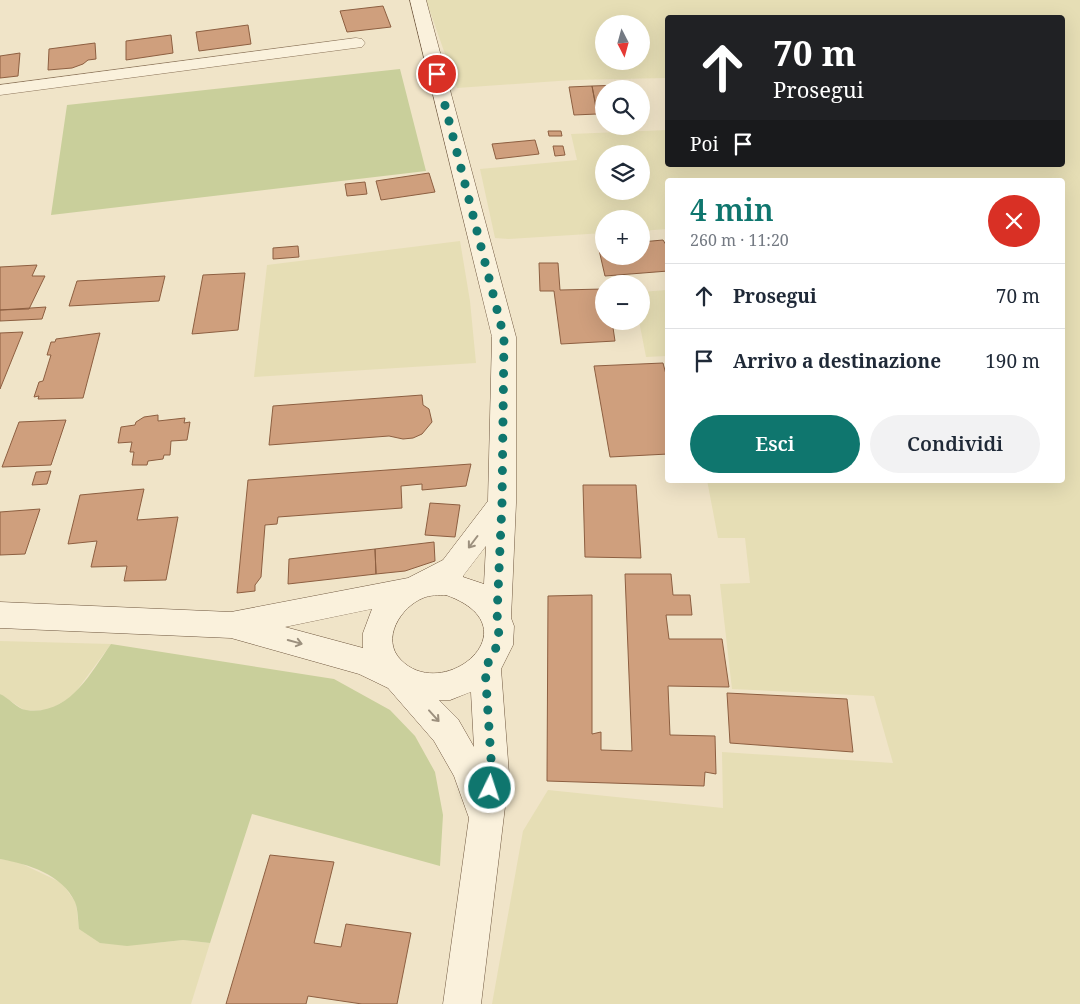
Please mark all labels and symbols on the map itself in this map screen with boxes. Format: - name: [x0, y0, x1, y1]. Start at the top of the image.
- north arrow: [595, 15, 650, 70]
- pin: [416, 53, 458, 95]
- one-way arrow: [468, 535, 478, 549]
- one-way arrow: [286, 638, 302, 647]
- one-way arrow: [428, 710, 439, 723]
- position arrow: [463, 761, 515, 813]

